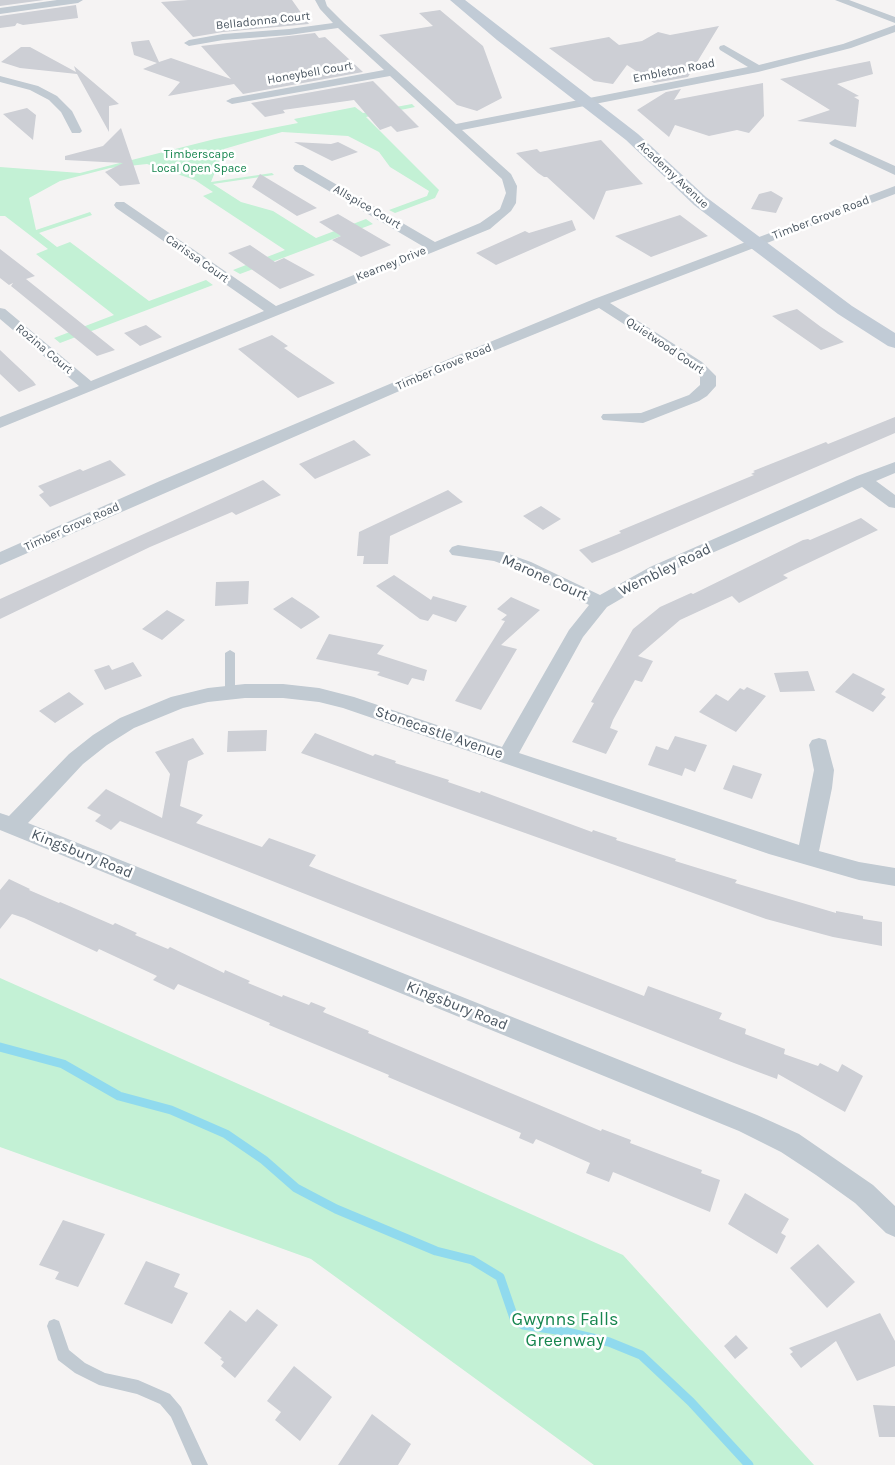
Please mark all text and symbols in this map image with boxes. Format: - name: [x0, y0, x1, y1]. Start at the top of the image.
- street label: Belladonna Court: [215, 9, 311, 33]
- street label: Embleton Road: [632, 56, 716, 86]
- street label: Honeybell Court: [266, 58, 354, 88]
- street label: Academy Avenue: [634, 138, 712, 212]
- park label: Timberscape Local Open Space: [151, 148, 247, 176]
- street label: Allspice Court: [331, 182, 403, 232]
- street label: Timber Grove Road: [771, 193, 871, 243]
- street label: Carissa Court: [163, 232, 231, 286]
- street label: Kearney Drive: [354, 243, 428, 285]
- street label: Quietwood Court: [623, 315, 707, 377]
- street label: Rozina Court: [13, 321, 75, 377]
- street label: Timber Grove Road: [394, 340, 494, 394]
- street label: Timber Grove Road: [22, 500, 122, 554]
- street label: Wembley Road: [616, 540, 714, 600]
- street label: Marone Court: [499, 551, 591, 605]
- street label: Stonecastle Avenue: [373, 703, 505, 763]
- street label: Kingsbury Road: [29, 826, 135, 882]
- street label: Kingsbury Road: [404, 978, 510, 1034]
- park label: Gwynns Falls Greenway: [512, 1309, 618, 1352]

